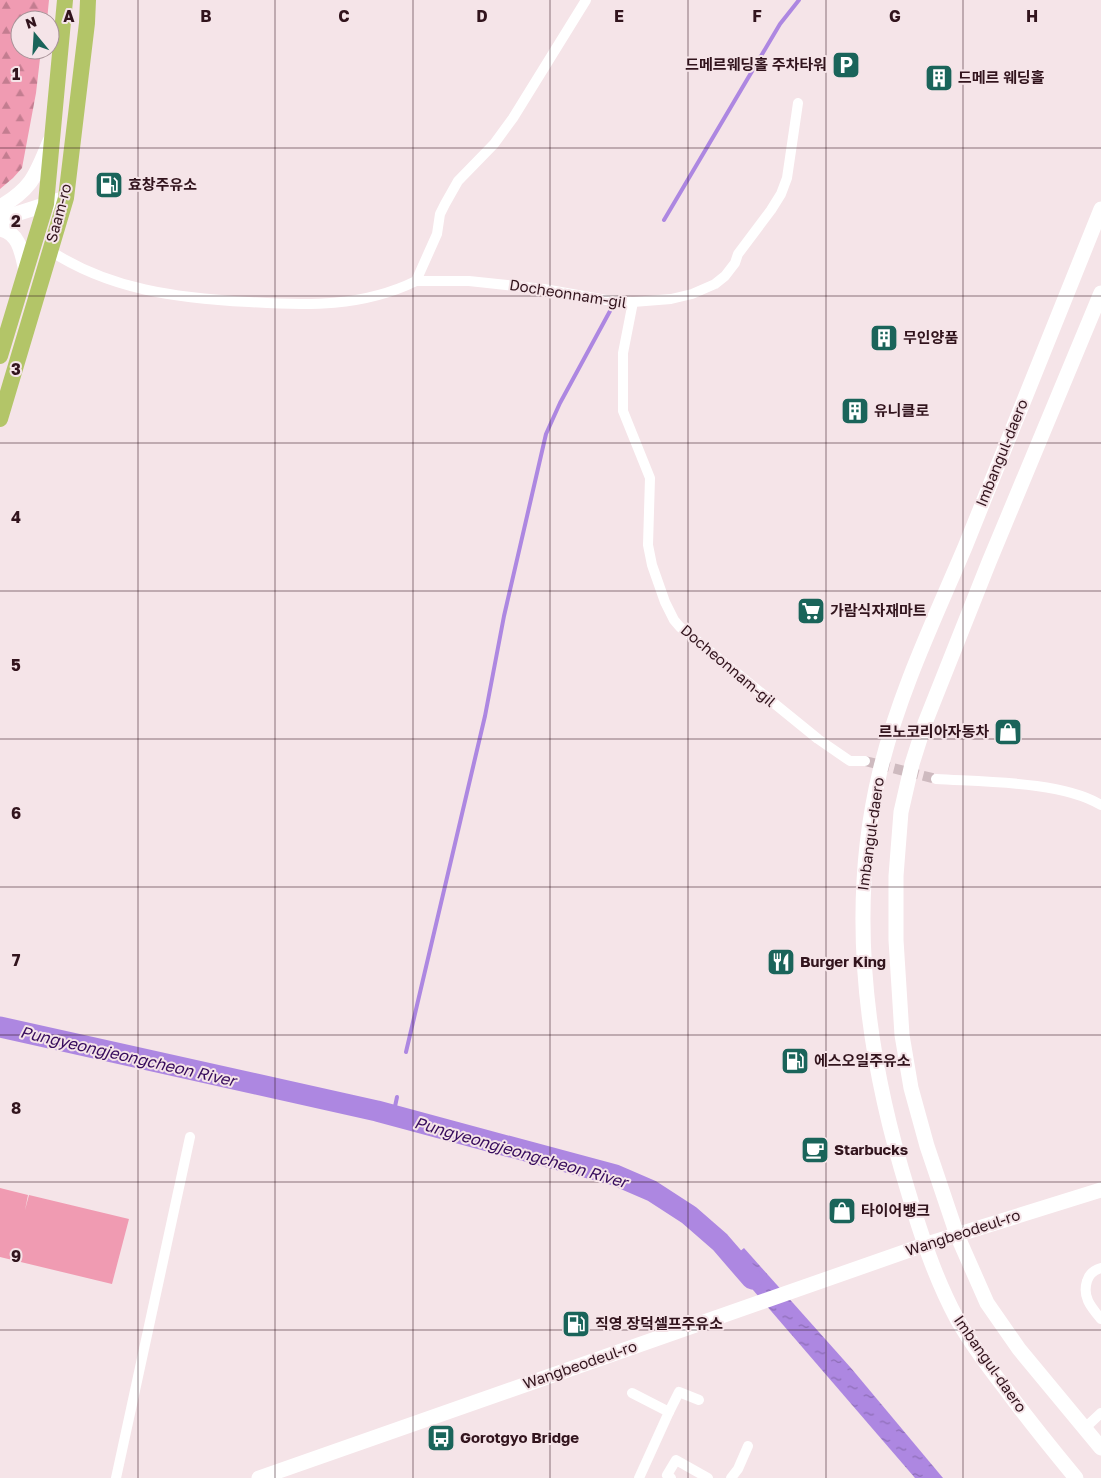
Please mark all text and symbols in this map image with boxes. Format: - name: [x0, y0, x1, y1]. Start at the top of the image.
- text: A: [63, 6, 75, 26]
- text: B: [200, 6, 212, 26]
- text: C: [338, 6, 350, 26]
- text: D: [476, 6, 488, 26]
- text: E: [614, 6, 624, 26]
- text: F: [752, 6, 762, 26]
- text: G: [889, 6, 901, 26]
- text: H: [1026, 6, 1038, 26]
- north arrow: [10, 10, 60, 60]
- text: N: [23, 12, 39, 32]
- parking icon: 드메르웨딩홀 주차타워: [831, 50, 861, 80]
- place label: 드메르웨딩홀 주차타워: [685, 55, 827, 73]
- building icon: 드메르 웨딩홀: [924, 63, 954, 93]
- text: 1: [12, 64, 20, 84]
- place label: 드메르 웨딩홀: [958, 68, 1045, 86]
- fuel station icon: 효창주유소: [94, 170, 124, 200]
- place label: 효창주유소: [128, 175, 197, 193]
- street label: Saam-ro: [42, 181, 75, 244]
- text: 2: [11, 211, 21, 231]
- street label: Docheonnam-gil: [508, 275, 628, 311]
- building icon: 무인양품: [869, 323, 899, 353]
- place label: 무인양품: [903, 328, 958, 346]
- text: 3: [11, 359, 21, 379]
- building icon: 유니클로: [840, 396, 870, 426]
- street label: Imbangul-daero: [971, 396, 1031, 509]
- place label: 유니클로: [874, 401, 929, 419]
- text: 4: [11, 507, 21, 527]
- supermarket icon: 가람식자재마트: [796, 596, 826, 626]
- place label: 가람식자재마트: [830, 601, 927, 619]
- street label: Docheonnam-gil: [677, 620, 780, 710]
- text: 5: [11, 655, 21, 675]
- shop icon: 르노코리아자동차: [993, 717, 1023, 747]
- place label: 르노코리아자동차: [879, 722, 989, 740]
- street label: Imbangul-daero: [853, 776, 887, 892]
- text: 6: [11, 803, 21, 823]
- restaurant icon: Burger King: [766, 947, 796, 977]
- text: 7: [12, 950, 21, 970]
- place label: Burger King: [800, 952, 886, 970]
- water label: Pungyeongjeongcheon River: [18, 1021, 240, 1091]
- fuel station icon: 에스오일주유소: [780, 1046, 810, 1076]
- place label: 에스오일주유소: [814, 1051, 911, 1069]
- text: 8: [11, 1098, 21, 1118]
- water label: Pungyeongjeongcheon River: [412, 1112, 632, 1193]
- cafe icon: Starbucks: [800, 1135, 830, 1165]
- place label: Starbucks: [834, 1140, 908, 1158]
- shop icon: 타이어뱅크: [827, 1196, 857, 1226]
- place label: 타이어뱅크: [861, 1201, 930, 1219]
- street label: Wangbeodeul-ro: [903, 1205, 1022, 1259]
- text: 9: [11, 1246, 21, 1266]
- fuel station icon: 직영 장덕셀프주유소: [561, 1309, 591, 1339]
- street label: Imbangul-daero: [951, 1311, 1031, 1415]
- place label: 직영 장덕셀프주유소: [595, 1314, 723, 1332]
- street label: Wangbeodeul-ro: [520, 1336, 639, 1392]
- bus stop icon: Gorotgyo Bridge: [426, 1423, 456, 1453]
- place label: Gorotgyo Bridge: [460, 1428, 579, 1446]

